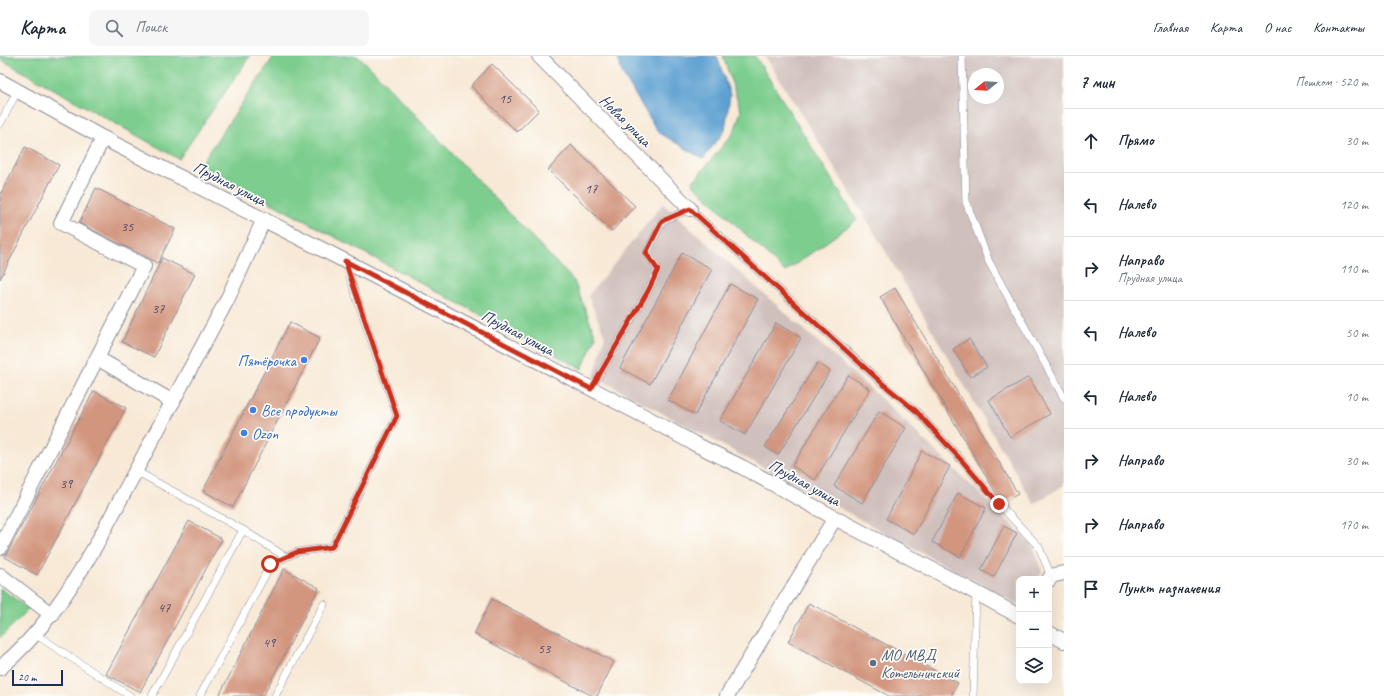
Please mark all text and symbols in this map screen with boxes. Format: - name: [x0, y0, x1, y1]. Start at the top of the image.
- search box: [89, 10, 369, 46]
- text: Карта: [20, 16, 65, 40]
- icon: search: [103, 17, 125, 39]
- text: Поиск: [135, 18, 167, 37]
- text: Главная: [1153, 19, 1188, 36]
- text: Карта: [1210, 19, 1242, 36]
- text: О нас: [1264, 19, 1291, 36]
- text: Контакты: [1313, 19, 1364, 36]
- north arrow: [968, 68, 1004, 104]
- text: 7 мин: [1080, 72, 1115, 93]
- text: Пешком · 520 m: [1295, 74, 1368, 90]
- house number: 15: [499, 90, 512, 107]
- street label: Новая улица: [595, 91, 657, 152]
- icon: ahead: [1080, 130, 1102, 152]
- text: Прямо: [1118, 131, 1154, 150]
- text: 30 m: [1346, 133, 1368, 149]
- street label: Прудная улица: [190, 157, 271, 211]
- house number: 17: [585, 180, 598, 197]
- icon: left: [1080, 194, 1102, 216]
- text: Налево: [1118, 195, 1156, 214]
- text: 120 m: [1340, 197, 1368, 213]
- house number: 35: [121, 218, 134, 235]
- text: Направо: [1118, 251, 1164, 270]
- icon: right: [1080, 258, 1102, 280]
- text: 110 m: [1340, 261, 1368, 277]
- text: Прудная улица: [1118, 270, 1182, 286]
- house number: 37: [152, 300, 165, 317]
- street label: Прудная улица: [478, 306, 558, 361]
- icon: left: [1080, 322, 1102, 344]
- text: Налево: [1118, 323, 1156, 342]
- text: 50 m: [1346, 325, 1368, 341]
- place label: Пятёрочка: [237, 351, 298, 371]
- marker: Пятёрочка: [299, 355, 309, 365]
- icon: left: [1080, 386, 1102, 408]
- text: Налево: [1118, 387, 1156, 406]
- text: 10 m: [1346, 389, 1368, 405]
- place label: Все продукты: [261, 401, 338, 421]
- marker: Все продукты: [248, 405, 258, 415]
- place label: Ozon: [252, 424, 279, 444]
- marker: Ozon: [239, 428, 249, 438]
- icon: right: [1080, 450, 1102, 472]
- text: Направо: [1118, 451, 1164, 470]
- text: 30 m: [1346, 453, 1368, 469]
- street label: Прудная улица: [765, 455, 845, 511]
- house number: 39: [60, 475, 74, 492]
- route end: [990, 495, 1008, 513]
- icon: right: [1080, 514, 1102, 536]
- text: Направо: [1118, 515, 1164, 534]
- text: 170 m: [1340, 517, 1368, 533]
- route start: [261, 555, 279, 573]
- map controls: [1016, 576, 1052, 684]
- button: +: [1016, 576, 1052, 612]
- icon: arrive: [1080, 578, 1102, 600]
- text: Пункт назначения: [1118, 579, 1220, 598]
- house number: 47: [158, 599, 171, 616]
- button: −: [1016, 612, 1052, 648]
- house number: 49: [263, 634, 277, 651]
- house number: 53: [538, 640, 552, 657]
- place label: МО МВД Котельничский: [881, 645, 961, 683]
- button: layers: [1016, 648, 1052, 684]
- marker: МО МВД Котельничский: [868, 658, 878, 668]
- scale bar: [12, 668, 63, 687]
- text: 20 m: [18, 670, 37, 684]

